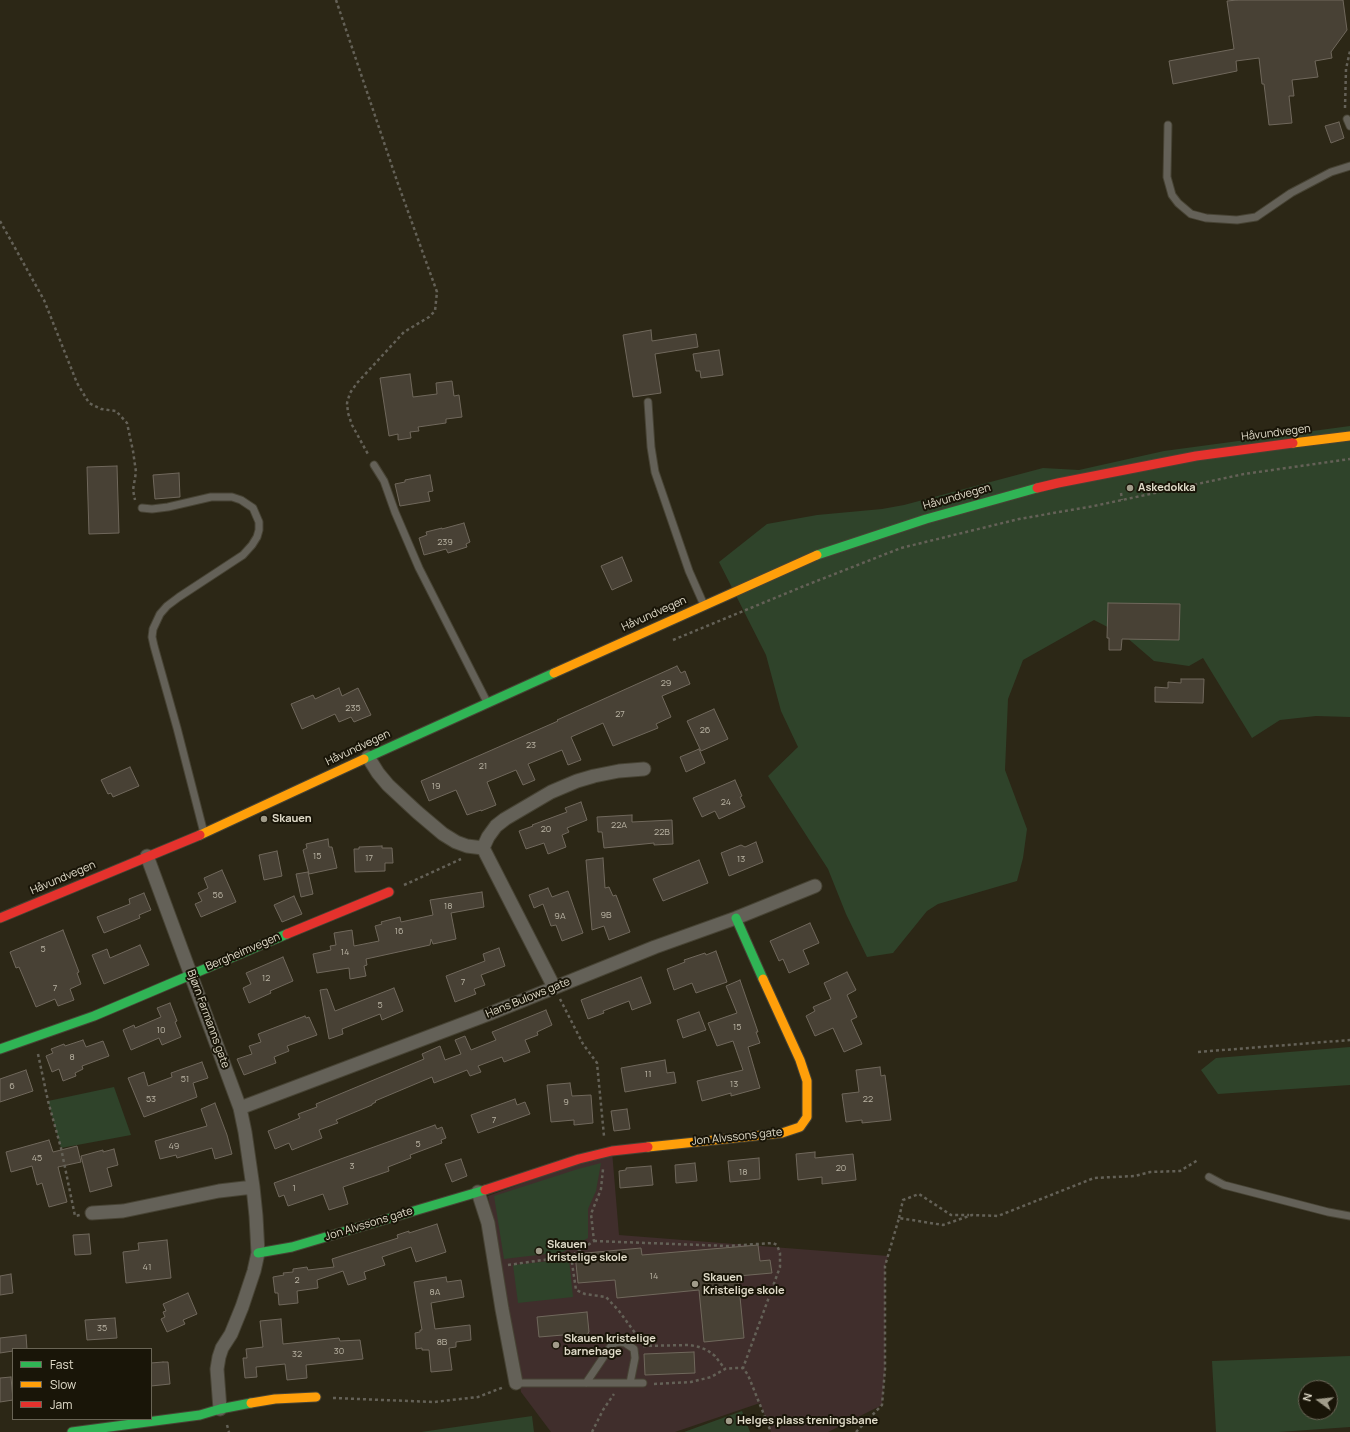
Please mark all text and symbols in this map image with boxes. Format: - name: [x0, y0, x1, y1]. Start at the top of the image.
- street label: Håvundvegen: [1241, 422, 1311, 444]
- street label: Håvundvegen: [922, 481, 992, 513]
- place label: Askedokka: [1138, 481, 1196, 495]
- marker: Askedokka: [1125, 483, 1135, 493]
- house number: 239: [437, 537, 453, 547]
- street label: Håvundvegen: [619, 594, 689, 634]
- house number: 29: [661, 678, 671, 688]
- house number: 235: [345, 703, 361, 713]
- house number: 27: [615, 709, 625, 719]
- house number: 26: [700, 725, 710, 735]
- street label: Håvundvegen: [324, 727, 392, 769]
- house number: 23: [526, 740, 536, 750]
- house number: 21: [479, 761, 487, 771]
- house number: 19: [431, 781, 441, 791]
- house number: 24: [721, 797, 731, 807]
- place label: Skauen: [272, 812, 312, 826]
- marker: Skauen: [259, 814, 269, 824]
- house number: 22A: [611, 820, 627, 830]
- house number: 20: [541, 824, 551, 834]
- house number: 22B: [654, 827, 670, 837]
- house number: 15: [313, 851, 321, 861]
- house number: 17: [365, 853, 373, 863]
- house number: 13: [737, 854, 745, 864]
- street label: Håvundvegen: [28, 858, 98, 898]
- house number: 56: [213, 890, 223, 900]
- house number: 18: [444, 901, 452, 911]
- house number: 9B: [600, 910, 612, 920]
- house number: 9A: [554, 911, 566, 921]
- house number: 16: [394, 926, 404, 936]
- street label: Bergheimvegen: [204, 930, 282, 974]
- house number: 5: [40, 944, 46, 954]
- house number: 14: [341, 947, 349, 957]
- street label: Bjørn Farmanns gate: [184, 968, 232, 1070]
- house number: 12: [262, 973, 270, 983]
- street label: Hans Bulows gate: [484, 975, 572, 1021]
- house number: 7: [461, 977, 465, 987]
- house number: 7: [53, 983, 57, 993]
- house number: 5: [377, 1000, 383, 1010]
- house number: 15: [733, 1022, 741, 1032]
- house number: 10: [157, 1025, 165, 1035]
- house number: 8: [69, 1052, 75, 1062]
- house number: 11: [644, 1069, 652, 1079]
- house number: 51: [181, 1074, 189, 1084]
- house number: 13: [730, 1079, 738, 1089]
- house number: 6: [9, 1081, 15, 1091]
- house number: 53: [146, 1094, 156, 1104]
- house number: 22: [863, 1094, 873, 1104]
- house number: 9: [563, 1097, 569, 1107]
- house number: 7: [492, 1115, 496, 1125]
- street label: Jon Alvssons gate: [691, 1126, 783, 1148]
- house number: 5: [415, 1139, 421, 1149]
- house number: 49: [169, 1141, 179, 1151]
- house number: 45: [32, 1153, 42, 1163]
- house number: 3: [350, 1161, 354, 1171]
- house number: 20: [836, 1163, 846, 1173]
- house number: 18: [739, 1167, 747, 1177]
- house number: 1: [292, 1183, 296, 1193]
- street label: Jon Alvssons gate: [324, 1204, 414, 1244]
- place label: Skauen kristelige skole: [547, 1238, 627, 1264]
- marker: Skauen kristelige skole: [534, 1246, 544, 1256]
- house number: 41: [143, 1262, 151, 1272]
- house number: 14: [650, 1271, 658, 1281]
- place label: Skauen Kristelige skole: [703, 1271, 785, 1297]
- house number: 2: [294, 1275, 300, 1285]
- marker: Skauen Kristelige skole: [690, 1279, 700, 1289]
- house number: 8A: [430, 1287, 440, 1297]
- house number: 35: [97, 1323, 107, 1333]
- place label: Skauen kristelige barnehage: [564, 1332, 656, 1358]
- house number: 8B: [437, 1337, 447, 1347]
- marker: Skauen kristelige barnehage: [551, 1340, 561, 1350]
- house number: 30: [334, 1346, 344, 1356]
- legend: [12, 1348, 152, 1420]
- house number: 32: [292, 1349, 302, 1359]
- text: Fast: [50, 1356, 74, 1373]
- text: Slow: [50, 1376, 76, 1393]
- north arrow: [1298, 1380, 1338, 1420]
- text: N: [1299, 1391, 1315, 1403]
- text: Jam: [50, 1396, 72, 1413]
- place label: Helges plass treningsbane: [737, 1414, 878, 1428]
- marker: Helges plass treningsbane: [724, 1416, 734, 1426]

